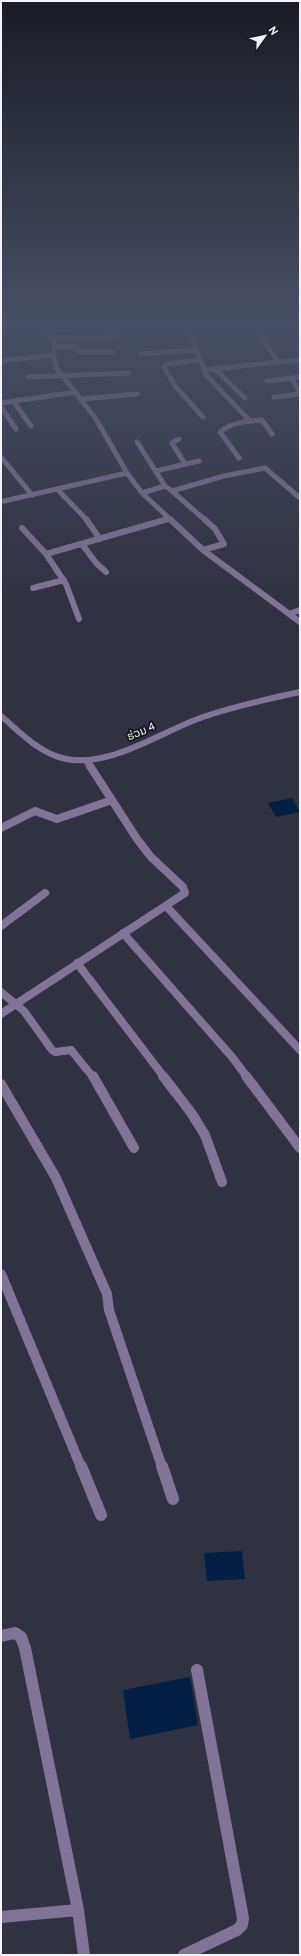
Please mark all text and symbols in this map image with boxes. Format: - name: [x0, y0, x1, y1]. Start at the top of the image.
- north arrow: [245, 16, 285, 56]
- text: N: [265, 24, 281, 38]
- street label: ຮ່ວມ 4: [125, 720, 158, 744]

